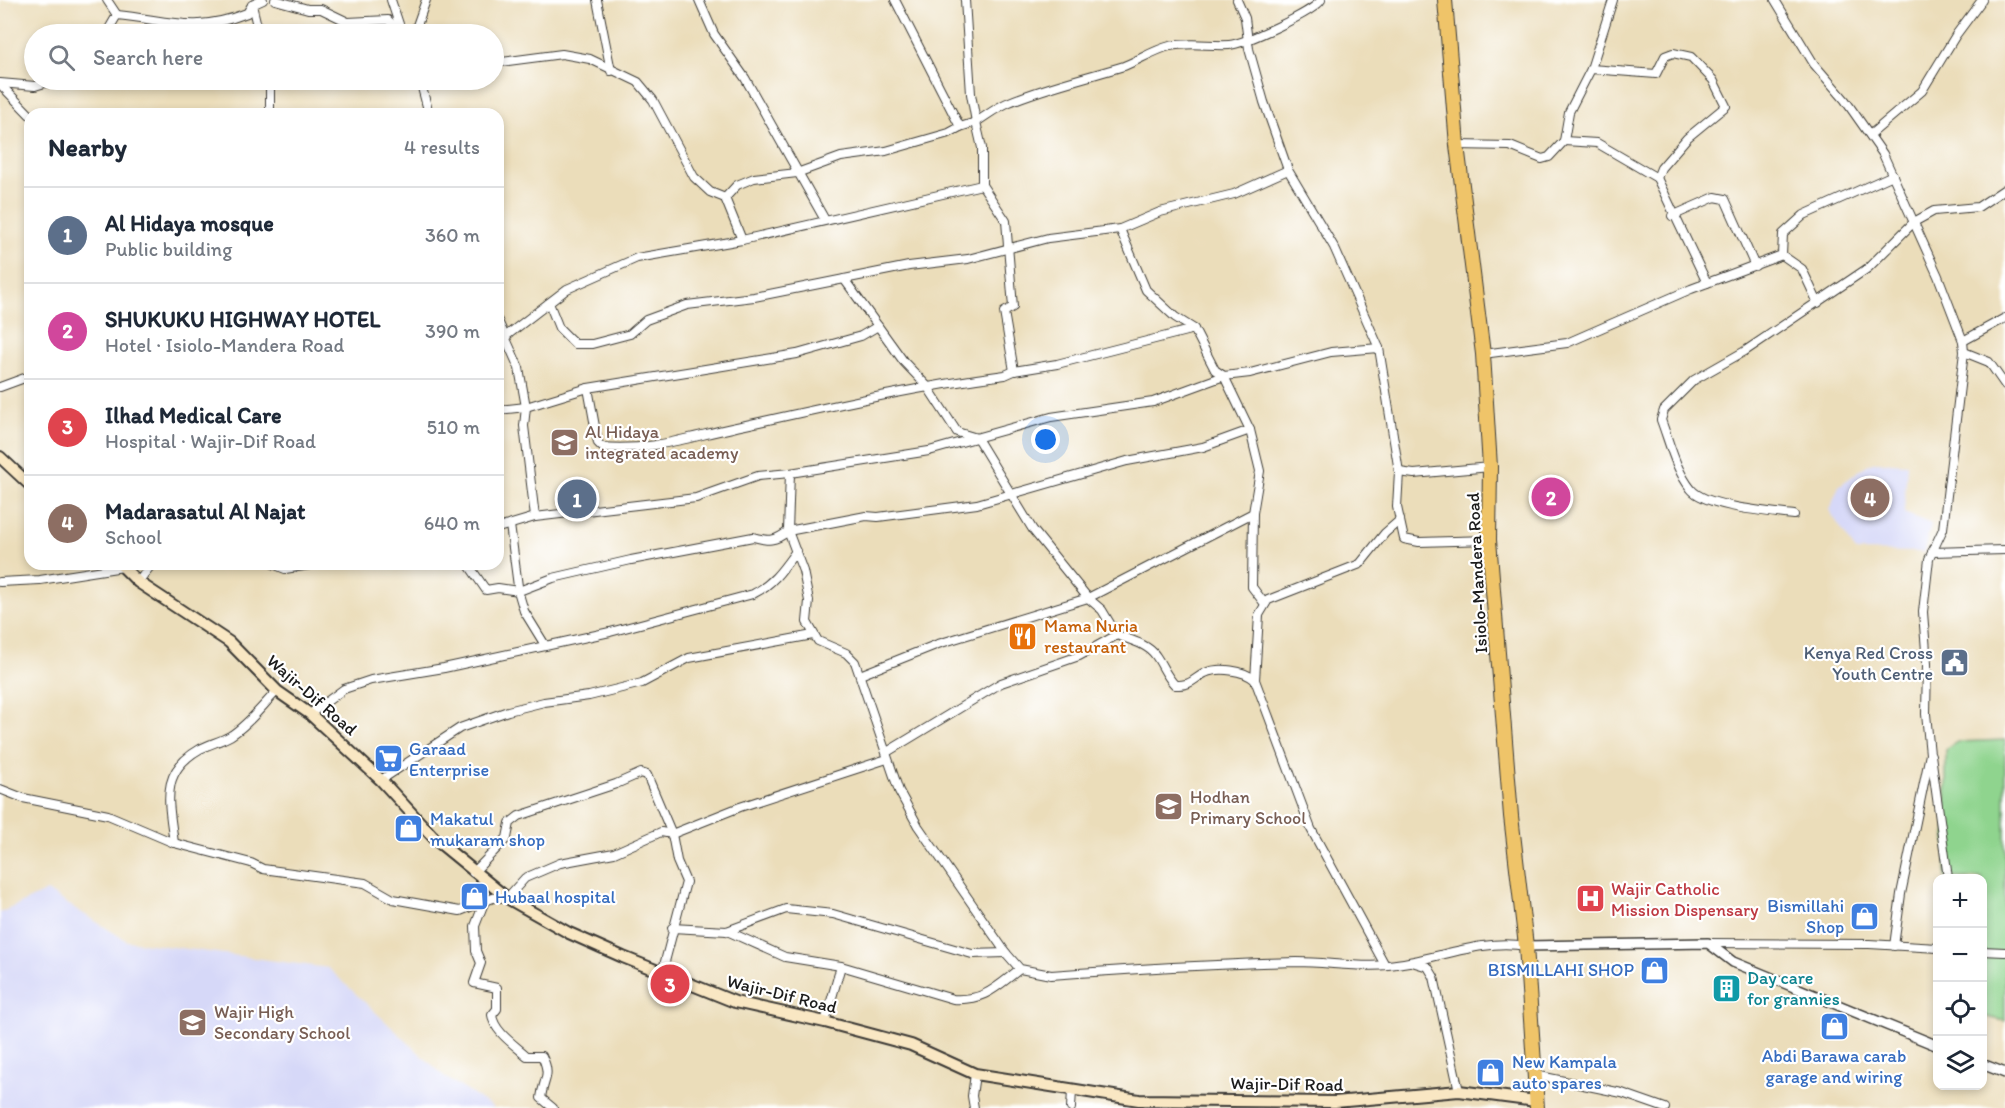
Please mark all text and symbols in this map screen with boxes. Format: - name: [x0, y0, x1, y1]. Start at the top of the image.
- search box: [24, 24, 504, 90]
- icon: search: [45, 41, 78, 74]
- text: Search here: [93, 44, 203, 71]
- text: Nearby: [48, 131, 127, 163]
- text: 4 results: [404, 135, 480, 159]
- text: Al Hidaya mosque: [105, 210, 274, 237]
- text: 1: [63, 223, 72, 247]
- text: 360 m: [425, 223, 480, 247]
- text: Public building: [105, 237, 232, 261]
- text: SHUKUKU HIGHWAY HOTEL: [105, 306, 380, 333]
- text: 2: [62, 319, 73, 343]
- text: 390 m: [425, 319, 480, 343]
- text: Hotel · Isiolo-Mandera Road: [105, 333, 344, 357]
- text: Ilhad Medical Care: [105, 402, 282, 429]
- text: 3: [62, 415, 73, 439]
- text: 510 m: [427, 415, 480, 439]
- place label: Al Hidaya integrated academy: [585, 421, 739, 464]
- your location: [1031, 425, 1060, 454]
- school or university icon: Al Hidaya integrated academy: [548, 426, 580, 458]
- text: Hospital · Wajir-Dif Road: [105, 429, 316, 453]
- pin: 2: [1532, 474, 1570, 520]
- pin: 1: [558, 476, 596, 522]
- pin: 4: [1850, 476, 1890, 520]
- street label: Isiolo-Mandera Road: [1462, 492, 1492, 654]
- text: Madarasatul Al Najat: [105, 498, 305, 525]
- text: 4: [61, 511, 74, 535]
- text: 640 m: [424, 511, 480, 535]
- text: School: [105, 525, 162, 549]
- place label: Mama Nuria restaurant: [1044, 615, 1138, 658]
- restaurant icon: Mama Nuria restaurant: [1007, 620, 1039, 652]
- place label: Kenya Red Cross Youth Centre: [1804, 642, 1933, 685]
- public building icon: Kenya Red Cross Youth Centre: [1938, 647, 1970, 679]
- street label: Wajir-Dif Road: [262, 650, 362, 740]
- place label: Garaad Enterprise: [409, 738, 489, 781]
- supermarket icon: Garaad Enterprise: [372, 743, 404, 775]
- place label: Hodhan Primary School: [1190, 786, 1306, 829]
- school or university icon: Hodhan Primary School: [1153, 791, 1185, 823]
- place label: Makatul mukaram shop: [430, 808, 545, 851]
- shop icon: Makatul mukaram shop: [393, 813, 425, 845]
- map controls: [1933, 874, 1987, 1090]
- button: +: [1933, 874, 1987, 928]
- place label: Wajir Catholic Mission Dispensary: [1611, 878, 1759, 921]
- shop icon: Hubaal hospital: [458, 881, 490, 913]
- hospital icon: Wajir Catholic Mission Dispensary: [1574, 883, 1606, 915]
- place label: Hubaal hospital: [495, 886, 616, 908]
- place label: Bismillahi Shop: [1767, 895, 1844, 938]
- shop icon: Bismillahi Shop: [1849, 900, 1881, 932]
- button: −: [1933, 928, 1987, 982]
- shop icon: BISMILLAHI SHOP: [1639, 954, 1671, 986]
- place label: BISMILLAHI SHOP: [1488, 959, 1634, 981]
- pin: 3: [650, 962, 690, 1006]
- place label: Day care for grannies: [1747, 967, 1840, 1010]
- street label: Wajir-Dif Road: [724, 970, 840, 1018]
- building icon: Day care for grannies: [1710, 972, 1742, 1004]
- button: locate: [1933, 982, 1987, 1036]
- place label: Wajir High Secondary School: [214, 1001, 350, 1044]
- school or university icon: Wajir High Secondary School: [177, 1006, 209, 1038]
- shop icon: Abdi Barawa carab garage and wiring: [1818, 1011, 1850, 1043]
- button: layers: [1933, 1036, 1987, 1090]
- place label: Abdi Barawa carab garage and wiring: [1762, 1045, 1906, 1088]
- place label: New Kampala auto spares: [1512, 1051, 1618, 1094]
- shop icon: New Kampala auto spares: [1475, 1056, 1507, 1088]
- street label: Wajir-Dif Road: [1230, 1072, 1344, 1096]

